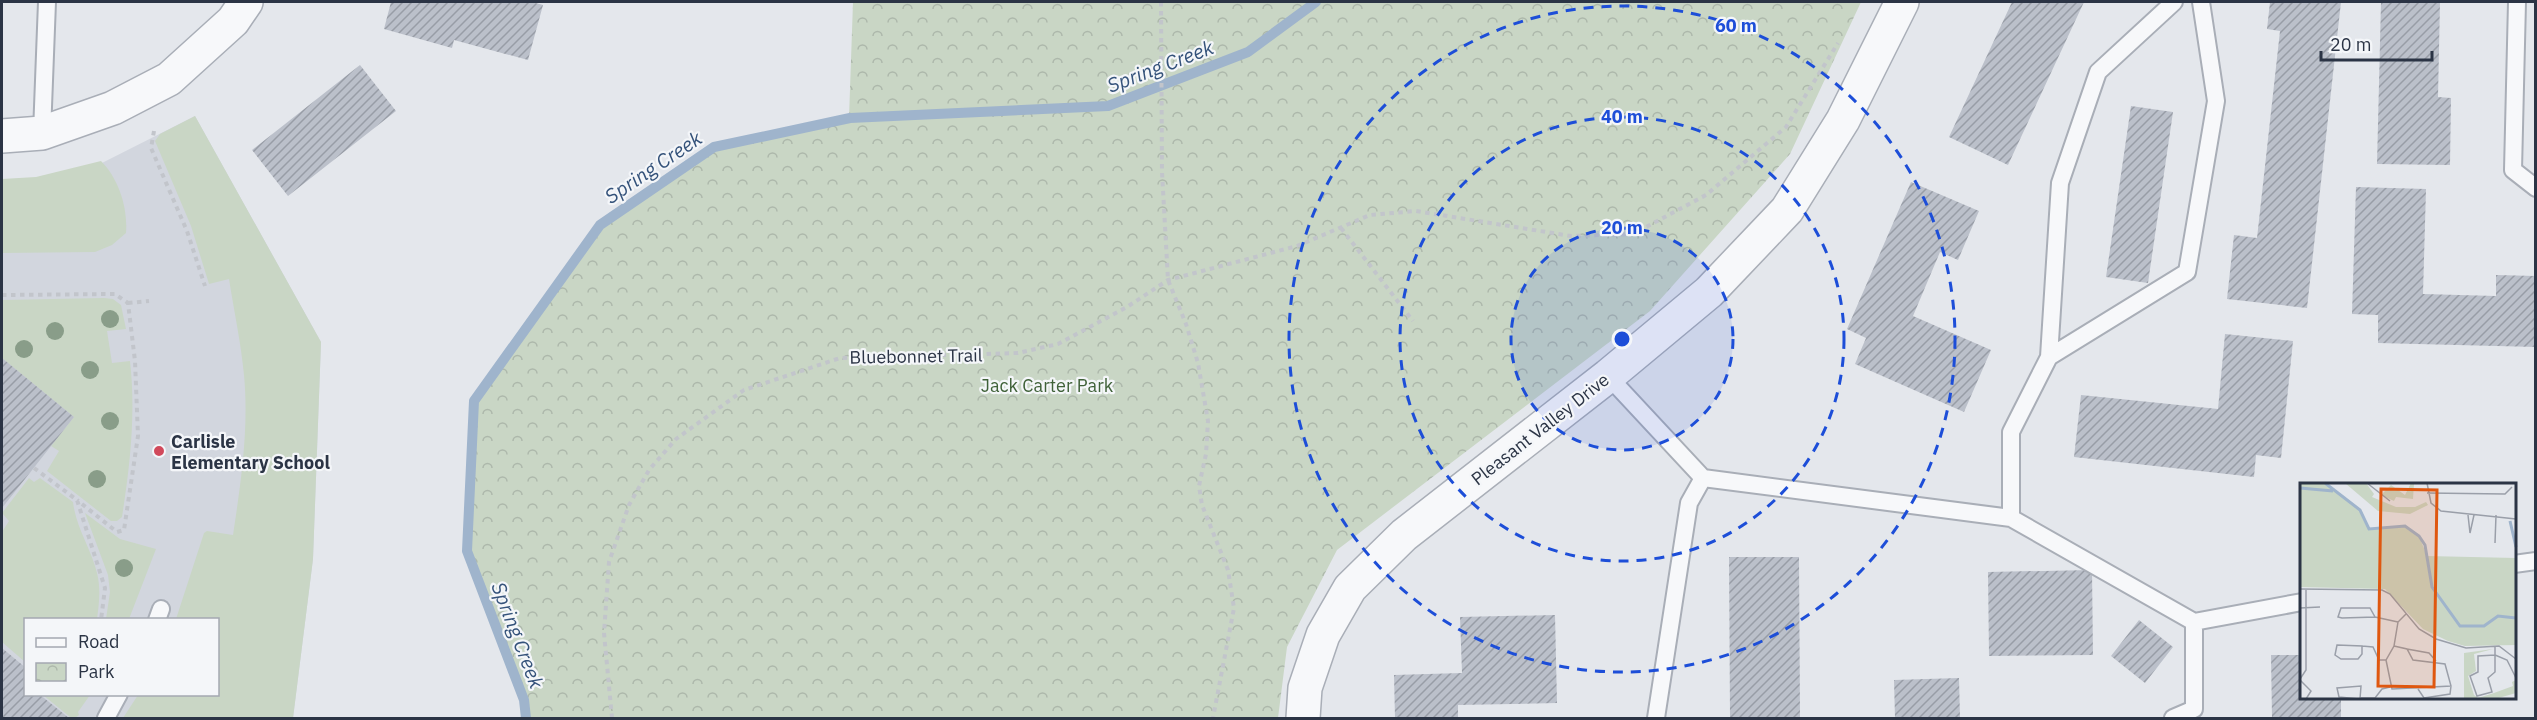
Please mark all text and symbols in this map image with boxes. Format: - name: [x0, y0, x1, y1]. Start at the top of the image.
- text: 60 m: [1715, 14, 1757, 37]
- scale bar: [2321, 24, 2432, 62]
- water label: Spring Creek: [1103, 33, 1218, 99]
- text: 20 m: [2330, 33, 2372, 56]
- text: 40 m: [1601, 105, 1643, 128]
- water label: Spring Creek: [599, 124, 707, 209]
- text: 20 m: [1601, 216, 1643, 239]
- centre of rings: [1612, 329, 1632, 349]
- street label: Bluebonnet Trail: [849, 343, 983, 369]
- street label: Pleasant Valley Drive: [1466, 368, 1614, 490]
- park label: Jack Carter Park: [981, 374, 1114, 397]
- place label: Carlisle Elementary School: [171, 430, 330, 474]
- marker: Carlisle Elementary School: [152, 444, 166, 458]
- inset map: [2300, 483, 2516, 699]
- water label: Spring Creek: [485, 578, 551, 693]
- legend: [24, 618, 219, 696]
- text: Road: [78, 630, 119, 653]
- text: Park: [78, 660, 115, 683]

